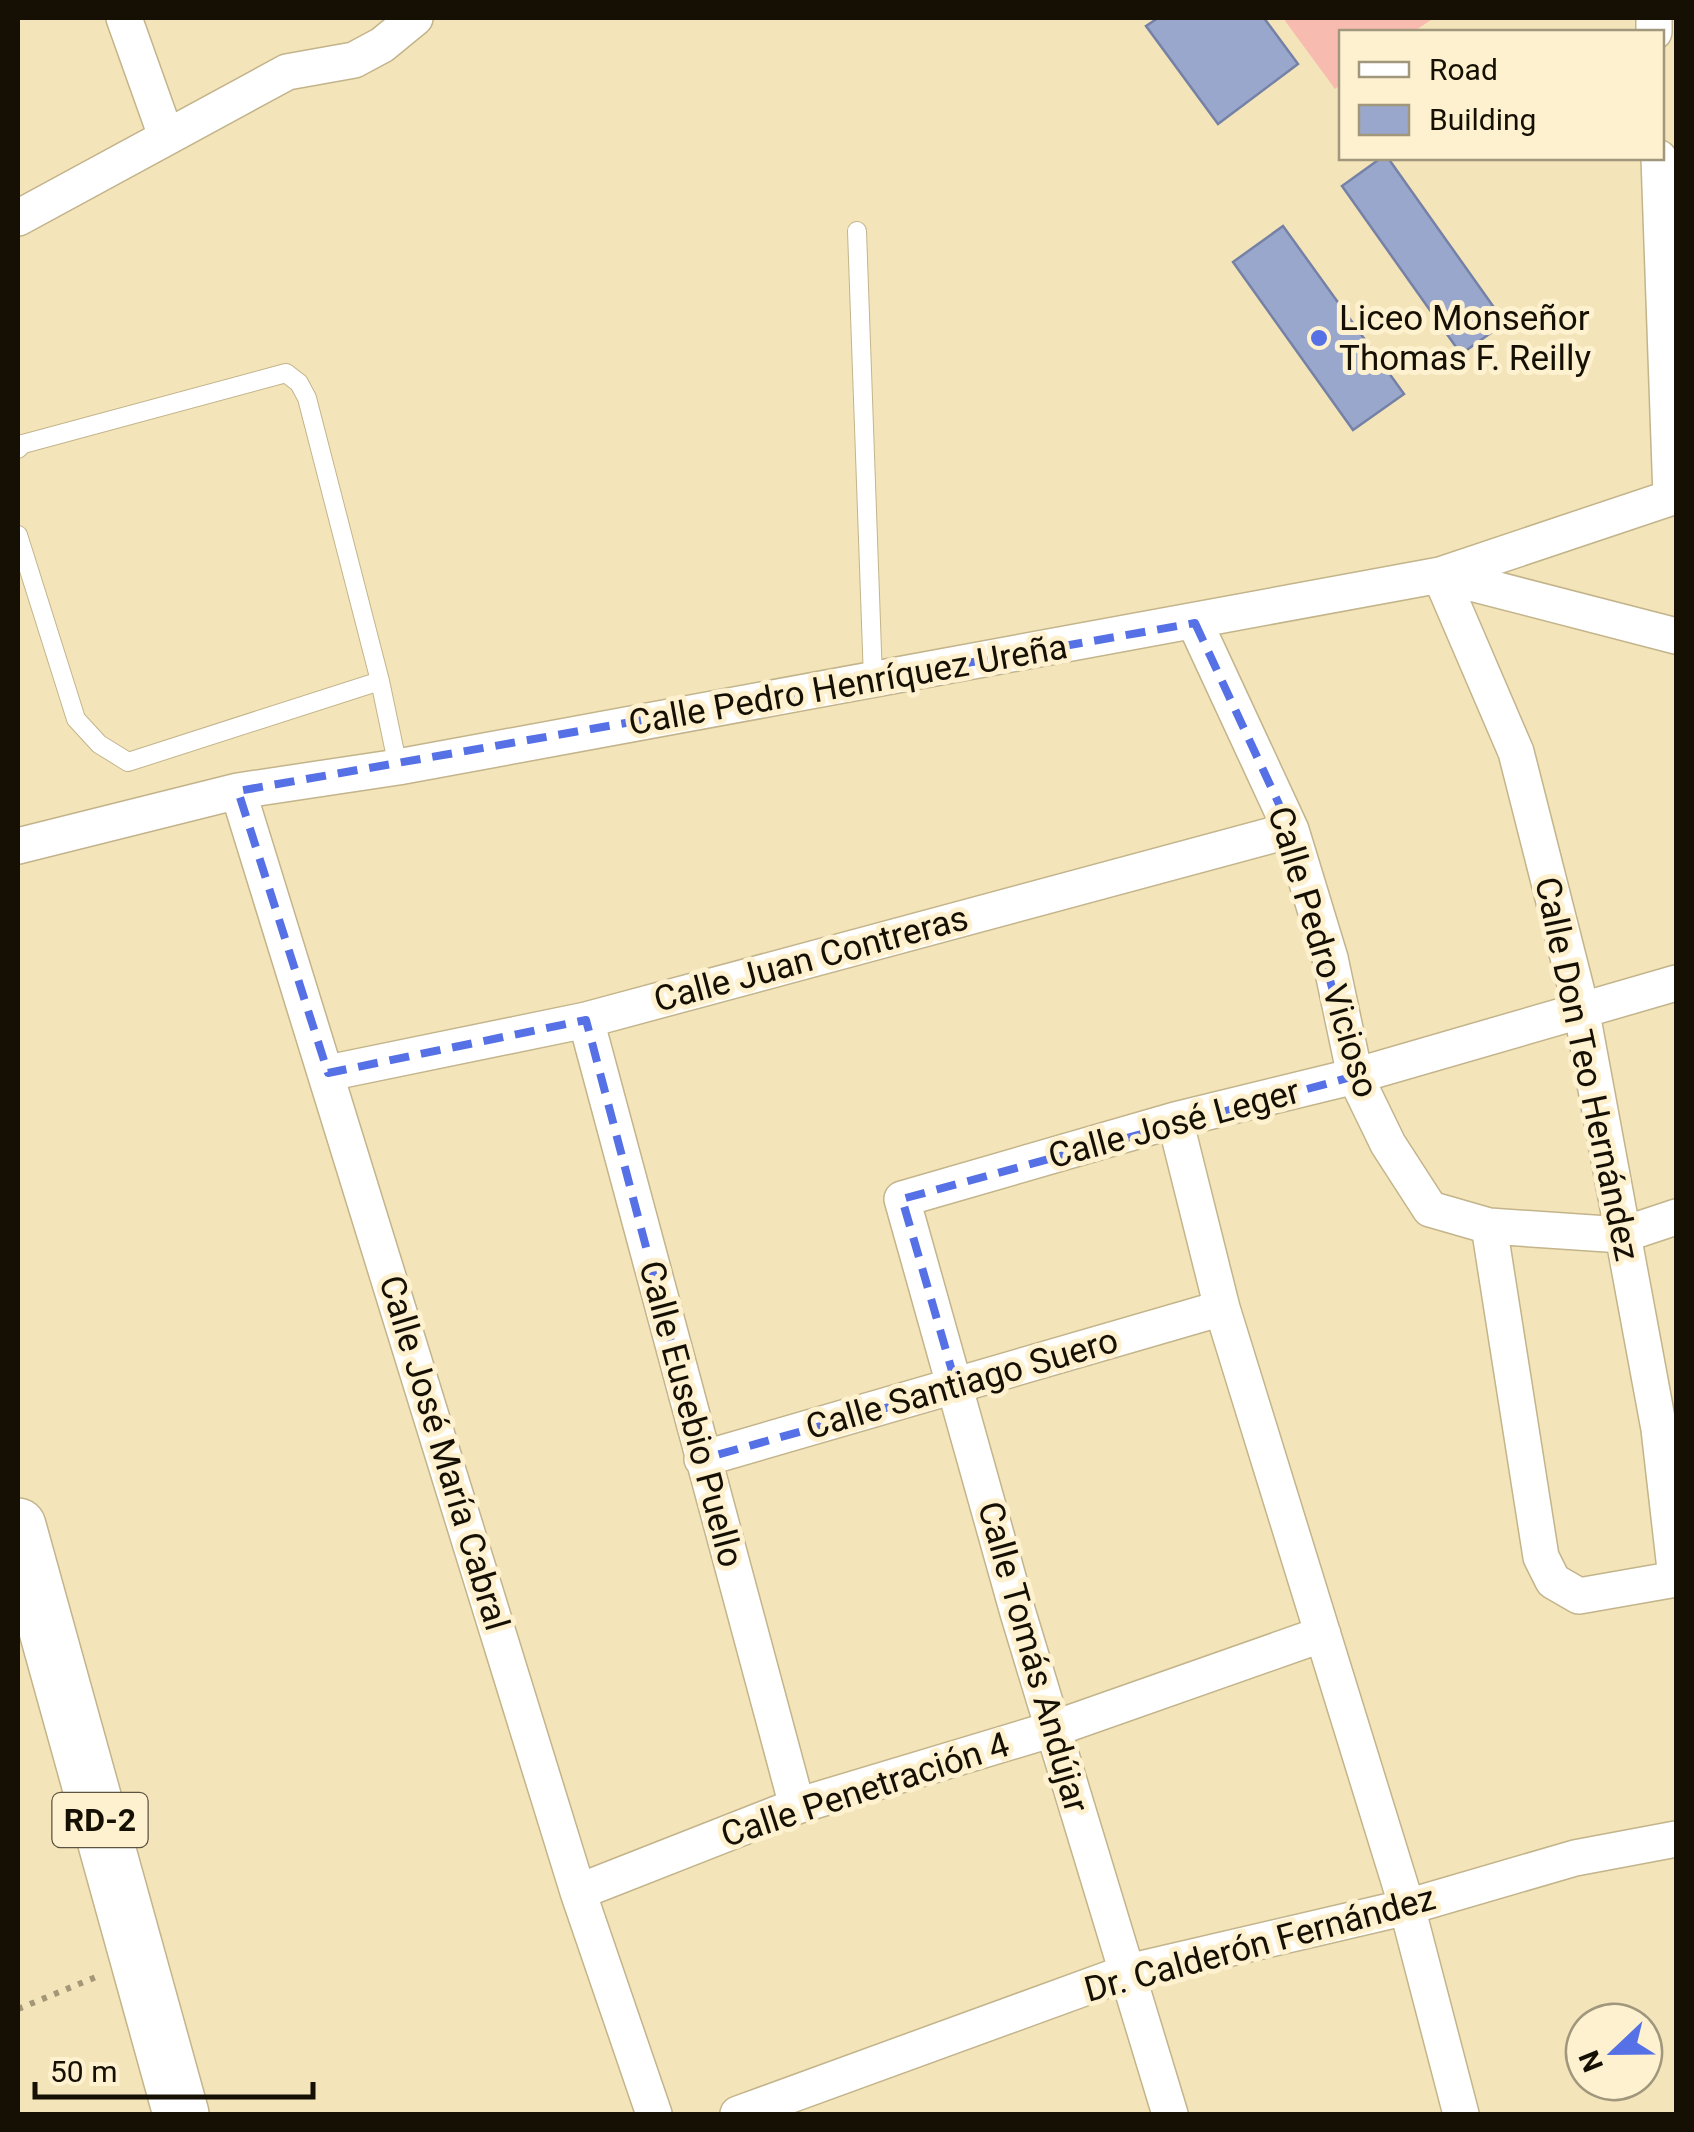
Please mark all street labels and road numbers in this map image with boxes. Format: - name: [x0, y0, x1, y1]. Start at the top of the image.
- street label: Calle Pedro Henríquez Ureña: [625, 626, 1071, 744]
- street label: Calle Pedro Vicioso: [1259, 802, 1387, 1102]
- street label: Calle Don Teo Hernández: [1526, 873, 1648, 1265]
- street label: Calle Juan Contreras: [649, 897, 973, 1021]
- street label: Calle José Leger: [1044, 1071, 1304, 1177]
- street label: Calle Eusebio Puello: [630, 1256, 752, 1572]
- street label: Calle José María Cabral: [370, 1271, 518, 1635]
- street label: Calle Santiago Suero: [801, 1320, 1123, 1448]
- street label: Calle Tomás Andújar: [969, 1497, 1097, 1817]
- street label: Calle Penetración 4: [716, 1724, 1014, 1856]
- road number: RD-2: [52, 1793, 148, 1847]
- street label: Dr. Calderón Fernández: [1080, 1877, 1440, 2011]

